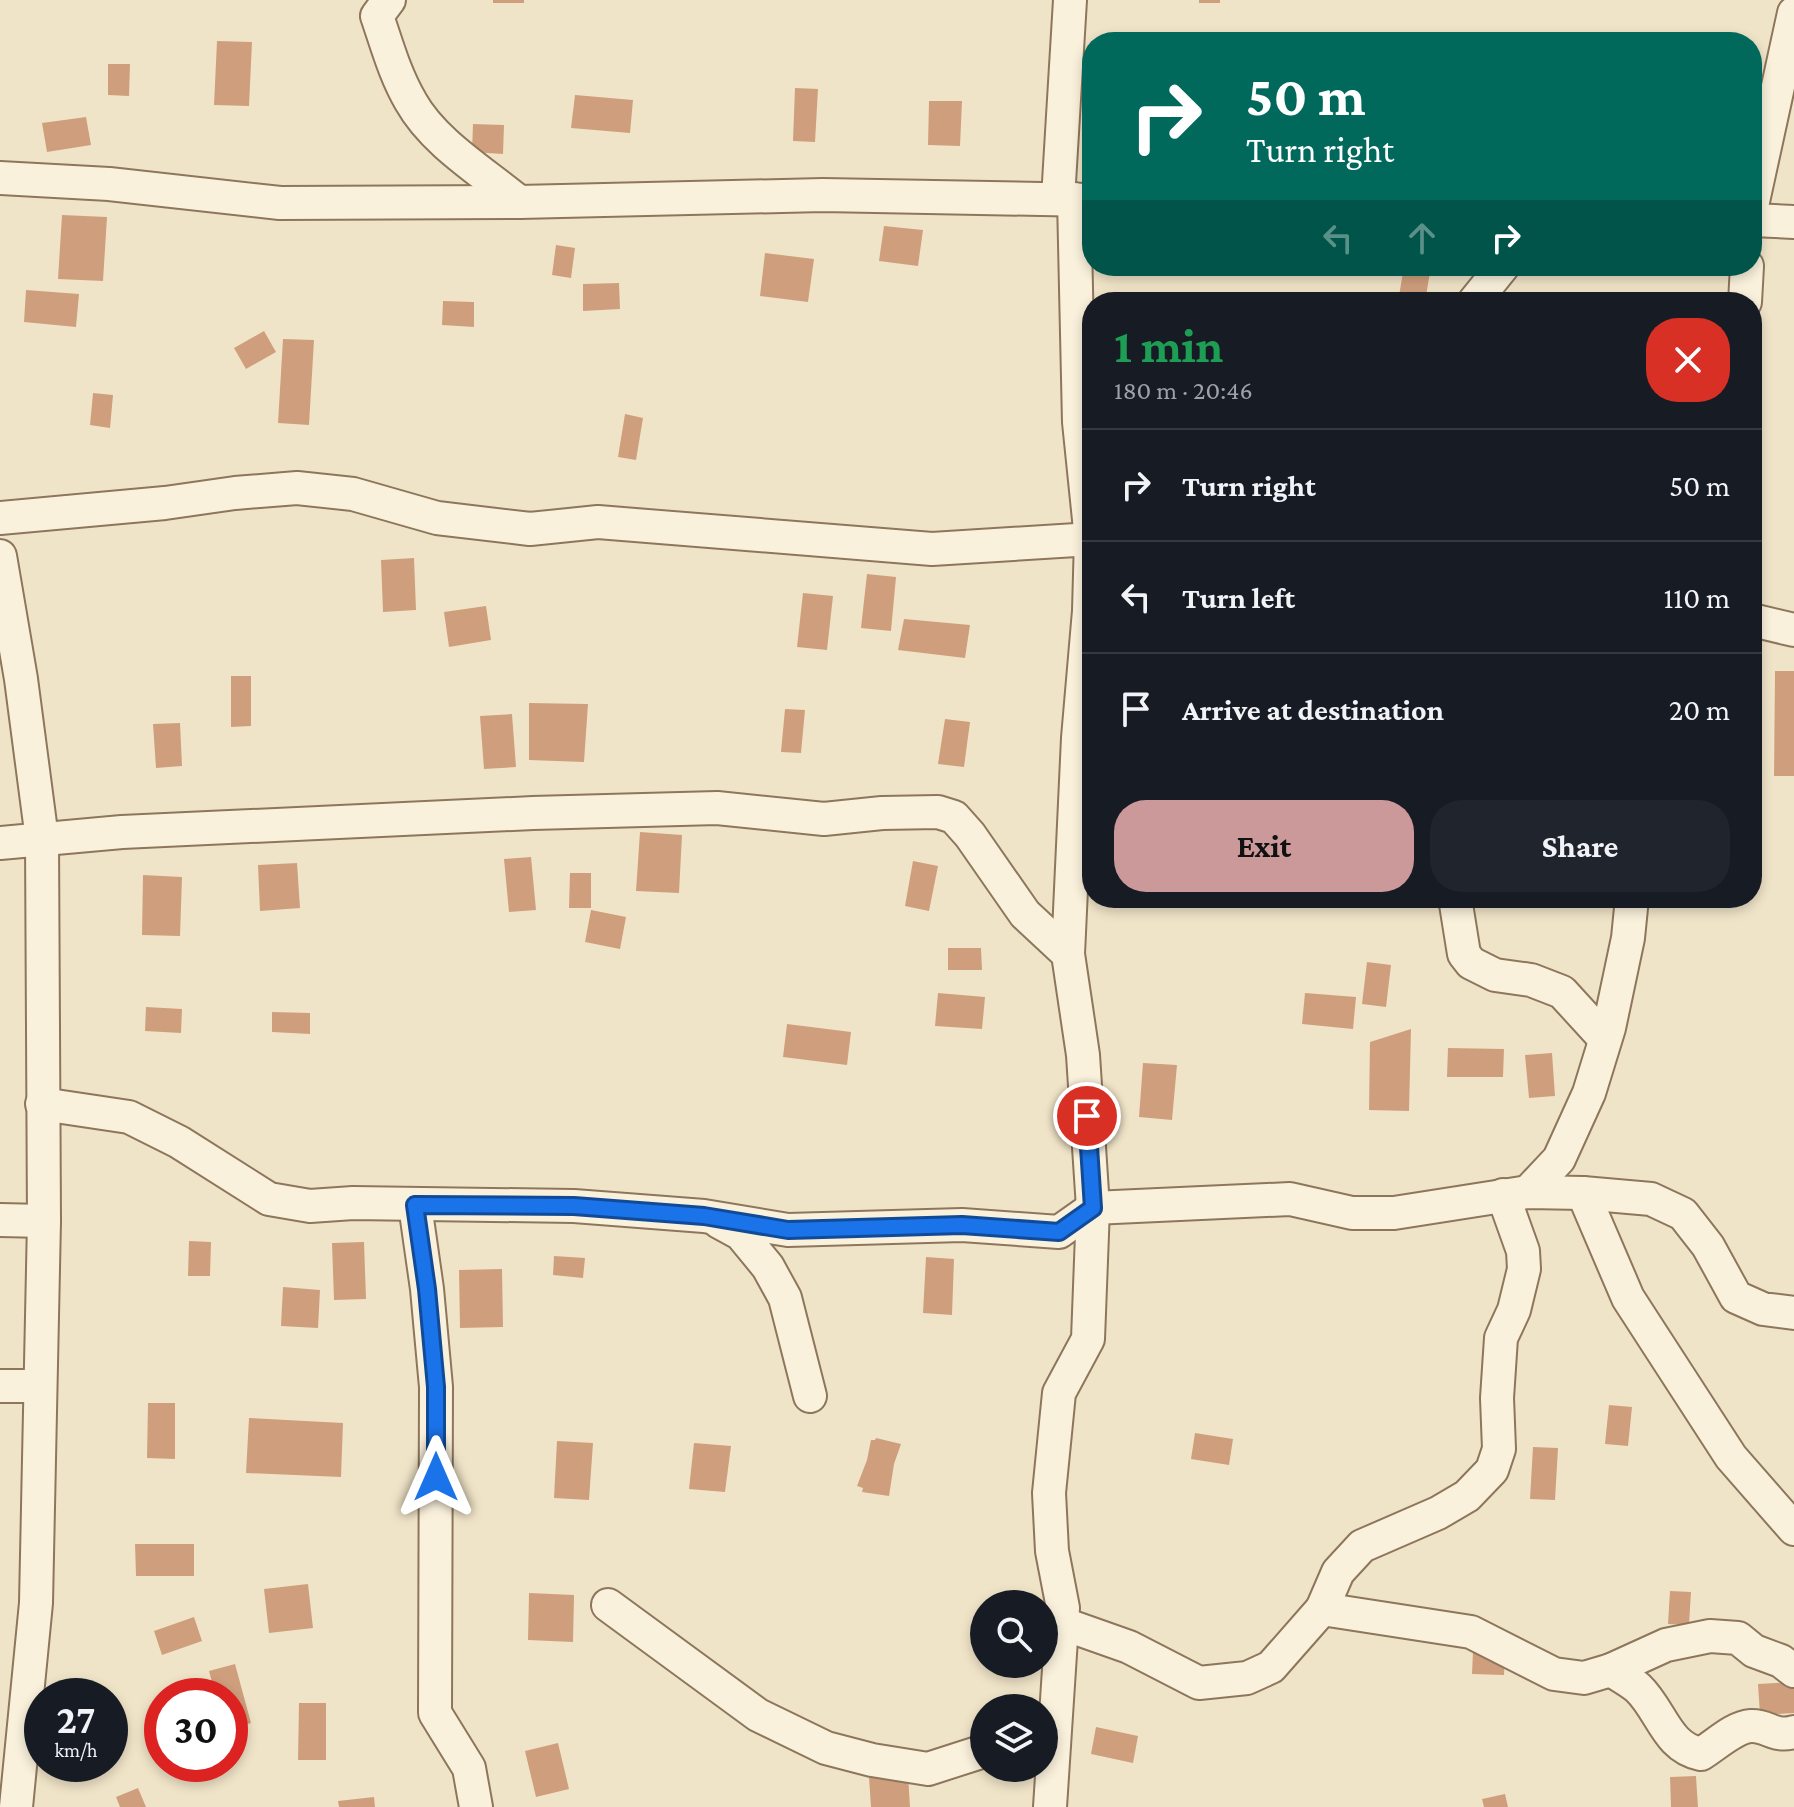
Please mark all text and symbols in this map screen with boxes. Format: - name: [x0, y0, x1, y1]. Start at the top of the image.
- icon: right: [1114, 64, 1218, 168]
- text: 50 m: [1246, 65, 1366, 127]
- text: Turn right: [1246, 130, 1394, 170]
- icon: left: [1316, 216, 1360, 260]
- icon: ahead: [1400, 216, 1444, 260]
- icon: right: [1484, 216, 1528, 260]
- button: close: [1646, 318, 1730, 402]
- text: 1 min: [1114, 319, 1223, 372]
- text: 180 m · 20:46: [1114, 376, 1253, 405]
- icon: right: [1114, 463, 1158, 507]
- text: Turn right: [1182, 469, 1316, 502]
- text: 50 m: [1669, 469, 1730, 502]
- icon: left: [1114, 575, 1158, 619]
- text: Turn left: [1182, 581, 1295, 614]
- text: 110 m: [1663, 581, 1730, 614]
- icon: arrive: [1114, 687, 1158, 731]
- text: Arrive at destination: [1182, 693, 1444, 726]
- text: 20 m: [1669, 693, 1730, 726]
- button: Exit: [1114, 800, 1414, 892]
- button: Share: [1430, 800, 1730, 892]
- pin: [1053, 1082, 1121, 1150]
- icon: arrive: [1065, 1094, 1109, 1138]
- position arrow: [394, 1435, 478, 1519]
- map controls: [970, 1590, 1058, 1782]
- button: search: [970, 1590, 1058, 1678]
- speed limit sign: 30: [144, 1678, 248, 1782]
- button: layers: [970, 1694, 1058, 1782]
- text: 27: [57, 1697, 95, 1742]
- text: km/h: [54, 1739, 98, 1761]

